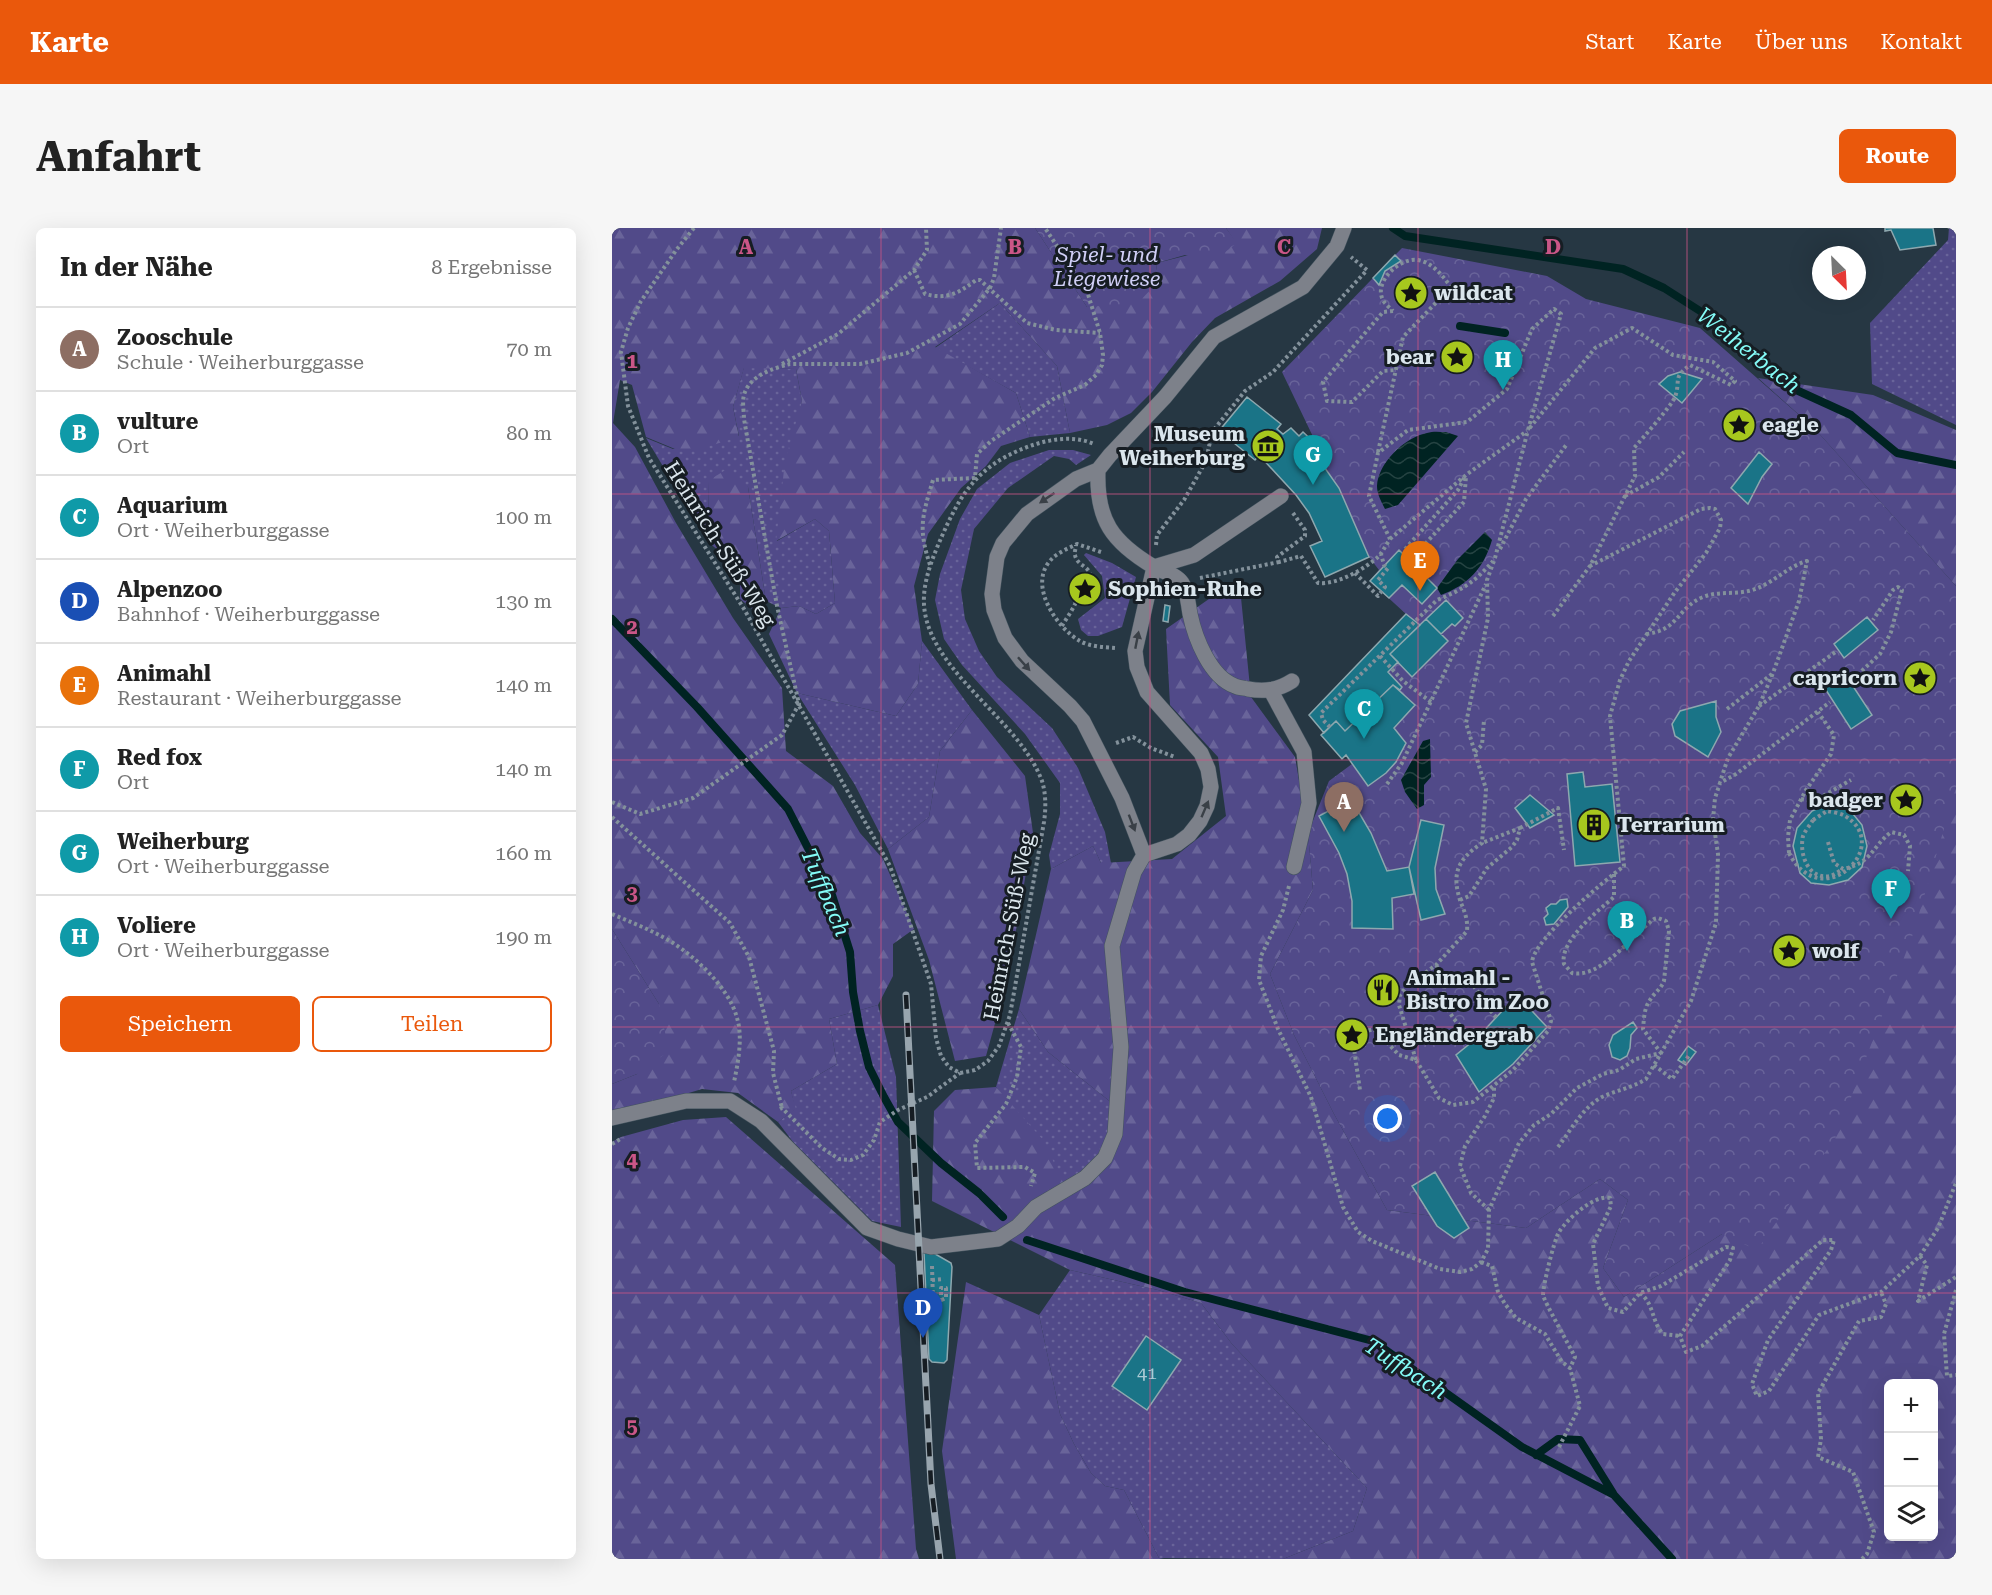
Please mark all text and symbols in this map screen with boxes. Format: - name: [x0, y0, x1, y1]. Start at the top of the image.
- text: Karte: [30, 26, 109, 59]
- text: Start: [1586, 30, 1634, 54]
- text: Karte: [1667, 30, 1722, 54]
- text: Über uns: [1755, 30, 1847, 54]
- text: Kontakt: [1880, 30, 1962, 54]
- button: Route: [1839, 129, 1956, 183]
- text: Anfahrt: [36, 132, 201, 181]
- text: A: [739, 235, 754, 259]
- text: B: [1008, 235, 1022, 259]
- text: C: [1277, 235, 1291, 259]
- text: D: [1545, 235, 1561, 259]
- park label: Spiel- und Liegewiese: [1053, 243, 1160, 291]
- north arrow: [1812, 246, 1866, 300]
- text: In der Nähe: [60, 252, 213, 282]
- text: 8 Ergebnisse: [431, 255, 552, 279]
- place icon: wildcat: [1393, 275, 1429, 311]
- place label: wildcat: [1434, 281, 1513, 305]
- water label: Weiherbach: [1692, 302, 1805, 398]
- text: Zooschule: [117, 325, 233, 350]
- text: A: [72, 337, 87, 361]
- text: 70 m: [506, 337, 552, 361]
- place icon: bear: [1439, 339, 1475, 375]
- pin: H: [1484, 340, 1522, 390]
- place label: bear: [1386, 345, 1434, 369]
- text: 1: [626, 349, 638, 373]
- text: Schule · Weiherburggasse: [117, 350, 364, 374]
- place icon: eagle: [1721, 407, 1757, 443]
- text: vulture: [117, 409, 198, 434]
- place label: eagle: [1762, 413, 1819, 437]
- text: B: [72, 421, 87, 445]
- text: 80 m: [506, 421, 552, 445]
- place label: Museum Weiherburg: [1119, 422, 1245, 470]
- museum icon: Museum Weiherburg: [1250, 428, 1286, 464]
- text: Ort: [117, 434, 149, 458]
- pin: G: [1294, 436, 1332, 485]
- street label: Heinrich-Süß-Weg: [659, 457, 781, 631]
- one-way arrow: [1040, 492, 1056, 504]
- text: Aquarium: [117, 493, 228, 518]
- text: C: [73, 505, 87, 529]
- text: 100 m: [495, 505, 552, 529]
- text: Ort · Weiherburggasse: [117, 518, 330, 542]
- pin: E: [1400, 542, 1440, 591]
- place icon: Sophien-Ruhe: [1067, 571, 1103, 607]
- text: Alpenzoo: [117, 577, 223, 602]
- place label: Sophien-Ruhe: [1108, 577, 1262, 601]
- text: D: [71, 589, 88, 613]
- text: 130 m: [495, 589, 552, 613]
- text: Bahnhof · Weiherburggasse: [117, 602, 380, 626]
- text: 2: [626, 615, 638, 639]
- one-way arrow: [1133, 630, 1142, 649]
- one-way arrow: [1017, 656, 1030, 671]
- place icon: capricorn: [1902, 660, 1938, 696]
- text: Animahl: [117, 661, 211, 686]
- place label: capricorn: [1793, 666, 1897, 690]
- text: E: [73, 673, 86, 697]
- text: 140 m: [495, 673, 552, 697]
- text: Restaurant · Weiherburggasse: [117, 686, 402, 710]
- pin: C: [1344, 690, 1383, 739]
- text: Red fox: [117, 745, 202, 770]
- text: F: [73, 757, 86, 781]
- text: 140 m: [495, 757, 552, 781]
- text: Ort: [117, 770, 149, 794]
- pin: A: [1324, 782, 1364, 832]
- place icon: badger: [1888, 782, 1924, 818]
- place label: badger: [1808, 788, 1883, 812]
- one-way arrow: [1200, 800, 1210, 818]
- building icon: Terrarium: [1576, 807, 1612, 843]
- place label: Terrarium: [1617, 813, 1725, 837]
- one-way arrow: [1128, 814, 1137, 832]
- text: Weiherburg: [117, 829, 249, 854]
- street label: Heinrich-Süß-Weg: [979, 831, 1039, 1023]
- text: G: [72, 841, 87, 865]
- text: 160 m: [495, 841, 552, 865]
- water label: Tuffbach: [796, 844, 855, 940]
- text: Ort · Weiherburggasse: [117, 854, 330, 878]
- pin: F: [1872, 870, 1910, 919]
- text: 3: [626, 881, 638, 905]
- pin: B: [1608, 902, 1646, 951]
- text: Voliere: [117, 913, 196, 938]
- text: H: [71, 925, 88, 949]
- text: 190 m: [495, 925, 552, 949]
- place icon: wolf: [1771, 933, 1807, 969]
- text: Ort · Weiherburggasse: [117, 938, 330, 962]
- place label: wolf: [1812, 939, 1860, 963]
- place label: Animahl - Bistro im Zoo: [1406, 966, 1549, 1014]
- restaurant icon: Animahl - Bistro im Zoo: [1365, 972, 1401, 1008]
- button: Speichern: [60, 996, 300, 1052]
- button: Teilen: [312, 996, 552, 1052]
- place icon: Engländergrab: [1334, 1017, 1370, 1053]
- place label: Engländergrab: [1375, 1023, 1533, 1047]
- your location: [1373, 1104, 1402, 1133]
- text: 4: [626, 1148, 638, 1172]
- pin: D: [904, 1288, 942, 1338]
- water label: Tuffbach: [1360, 1332, 1452, 1404]
- house number: 41: [1137, 1362, 1157, 1383]
- map controls: [1884, 1379, 1938, 1541]
- button: +: [1884, 1379, 1938, 1433]
- text: 5: [626, 1414, 638, 1438]
- button: −: [1884, 1433, 1938, 1487]
- button: layers: [1884, 1487, 1938, 1541]

